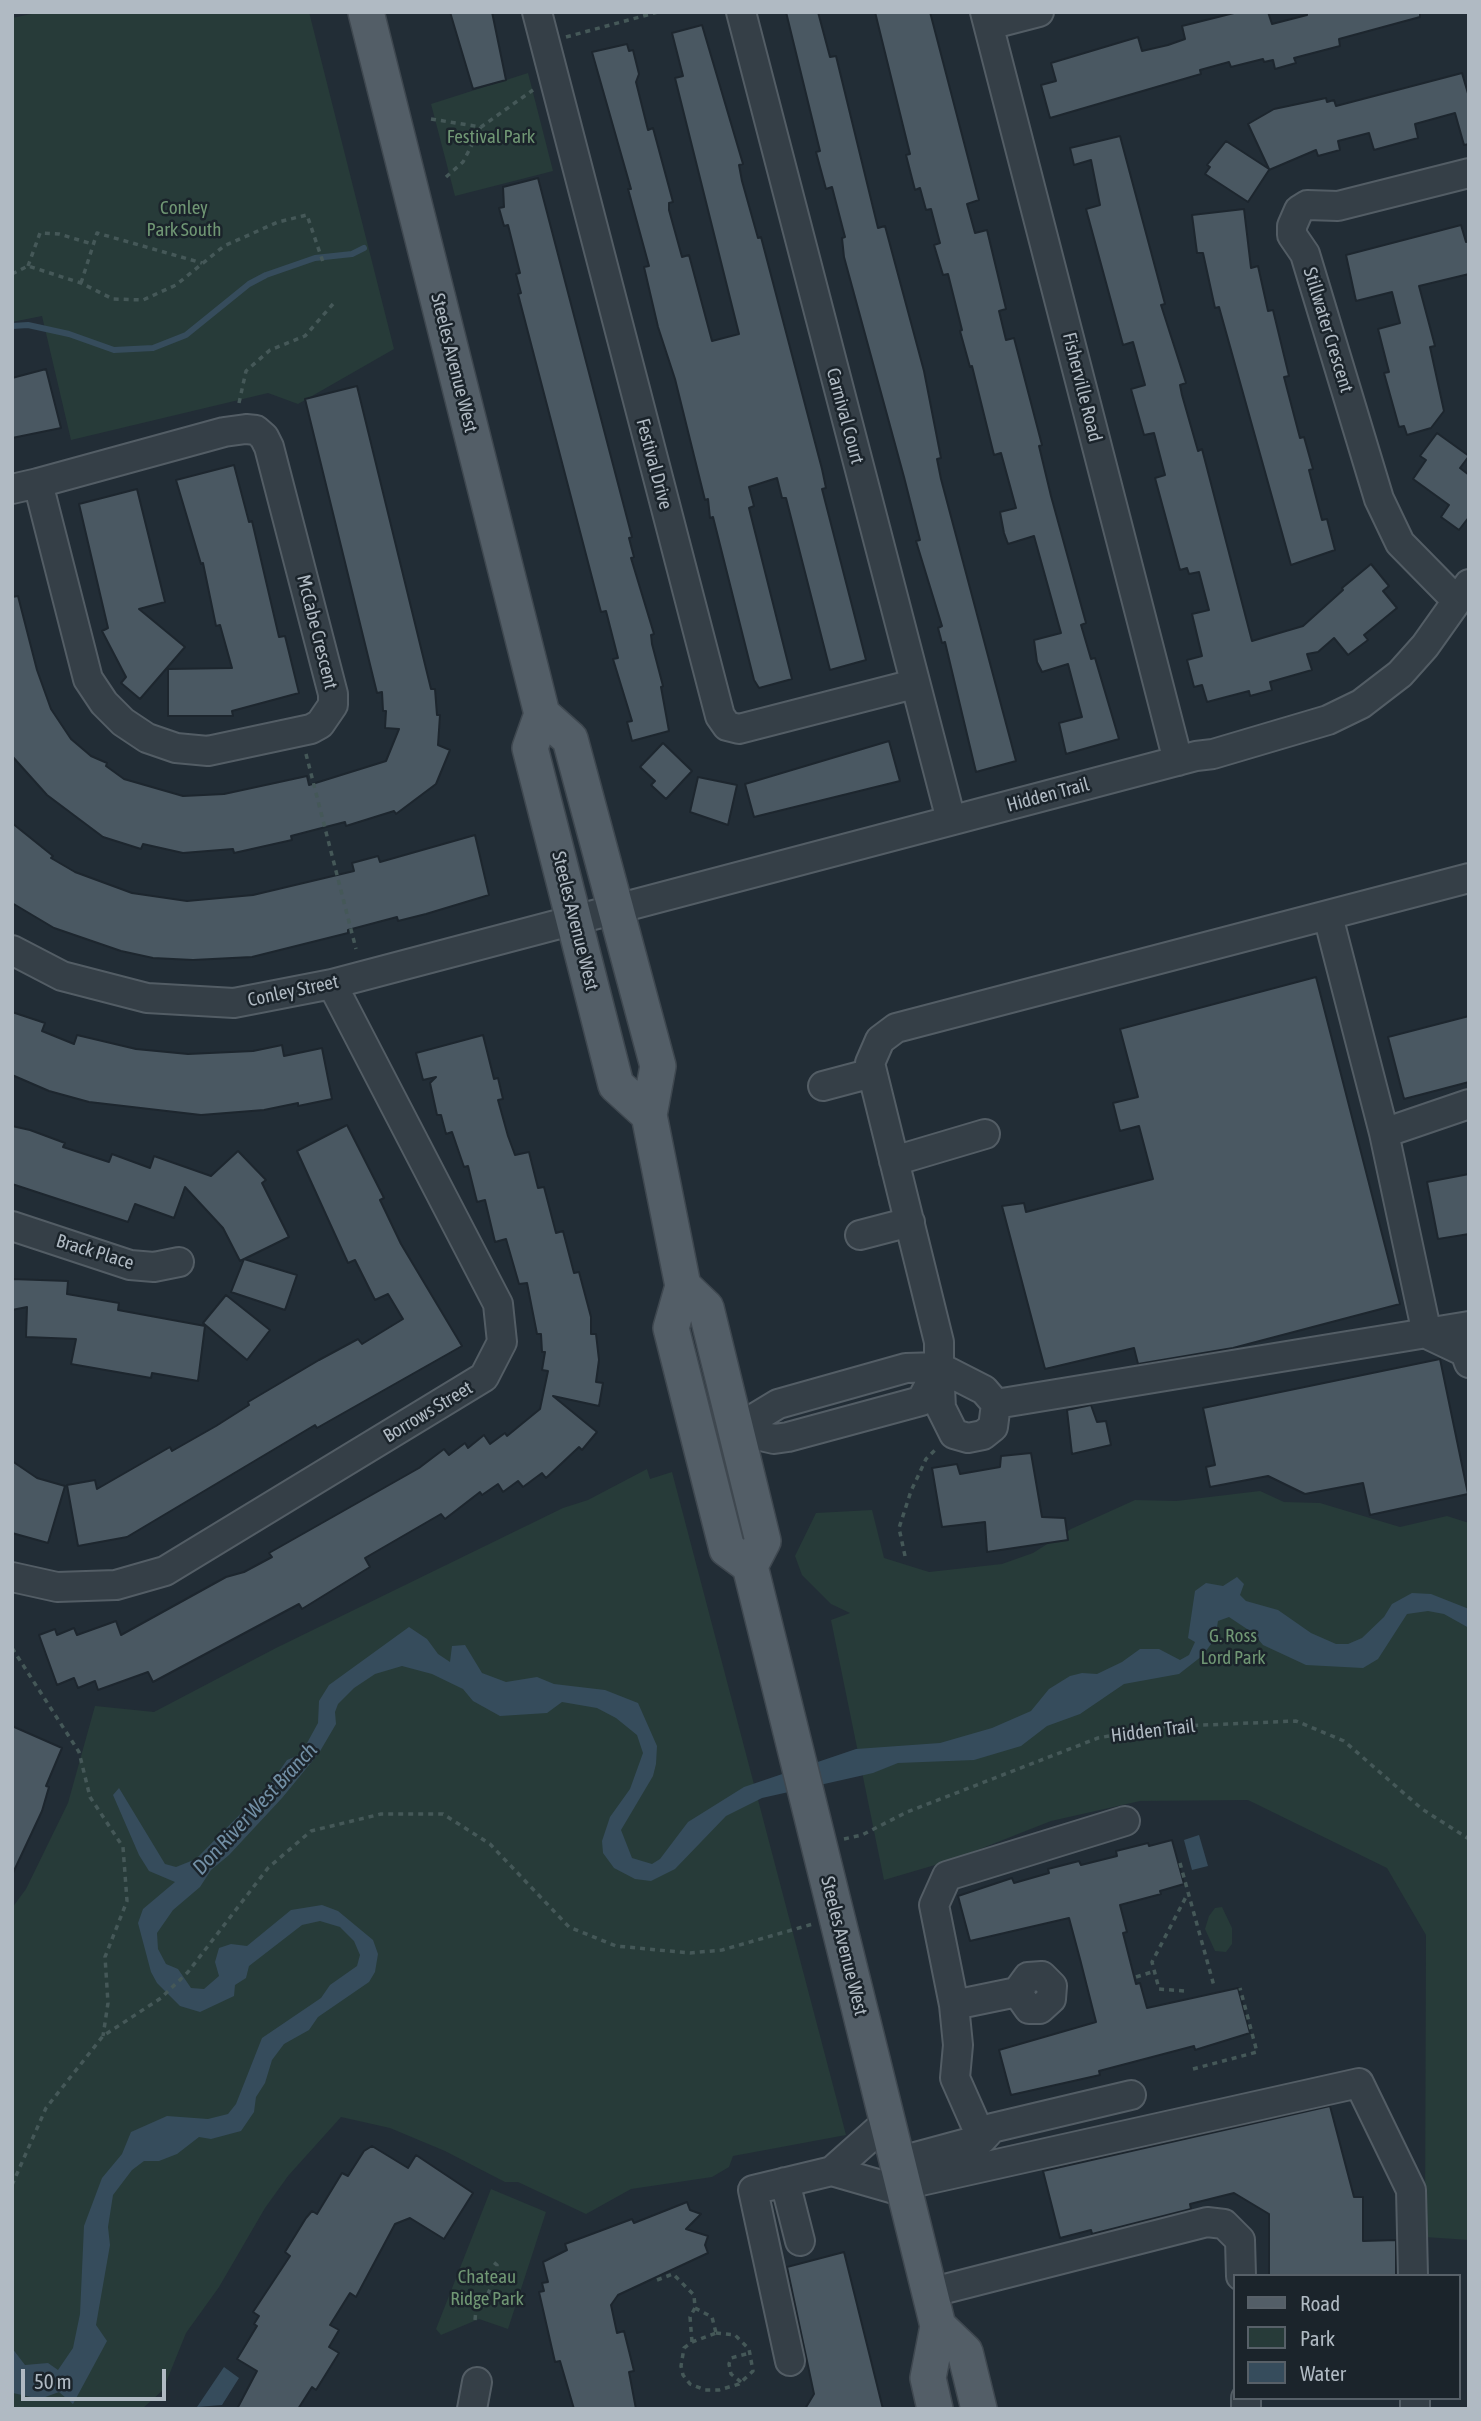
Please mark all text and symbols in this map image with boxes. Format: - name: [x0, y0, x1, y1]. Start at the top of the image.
- park label: Festival Park: [447, 126, 535, 148]
- park label: Conley Park South: [146, 197, 222, 241]
- street label: Stillwater Crescent: [1298, 265, 1358, 395]
- street label: Steeles Avenue West: [426, 291, 482, 435]
- street label: Fisherville Road: [1057, 330, 1107, 444]
- street label: Carnival Court: [821, 366, 869, 466]
- street label: Festival Drive: [631, 416, 677, 512]
- street label: McCabe Crescent: [292, 572, 342, 692]
- street label: Hidden Trail: [1004, 773, 1092, 817]
- street label: Steeles Avenue West: [547, 849, 603, 993]
- street label: Conley Street: [246, 970, 340, 1012]
- street label: Brack Place: [53, 1229, 137, 1275]
- street label: Borrows Street: [379, 1376, 477, 1448]
- park label: G. Ross Lord Park: [1200, 1625, 1266, 1669]
- street label: Hidden Trail: [1110, 1715, 1196, 1747]
- water label: Don River West Branch: [187, 1738, 323, 1880]
- street label: Steeles Avenue West: [816, 1874, 872, 2018]
- park label: Chateau Ridge Park: [450, 2266, 524, 2310]
- legend: [1232, 2274, 1460, 2400]
- text: Road: [1300, 2291, 1340, 2315]
- text: Park: [1300, 2326, 1335, 2350]
- scale bar: [24, 2354, 170, 2398]
- text: Water: [1300, 2361, 1346, 2385]
- text: 50 m: [34, 2369, 72, 2393]

